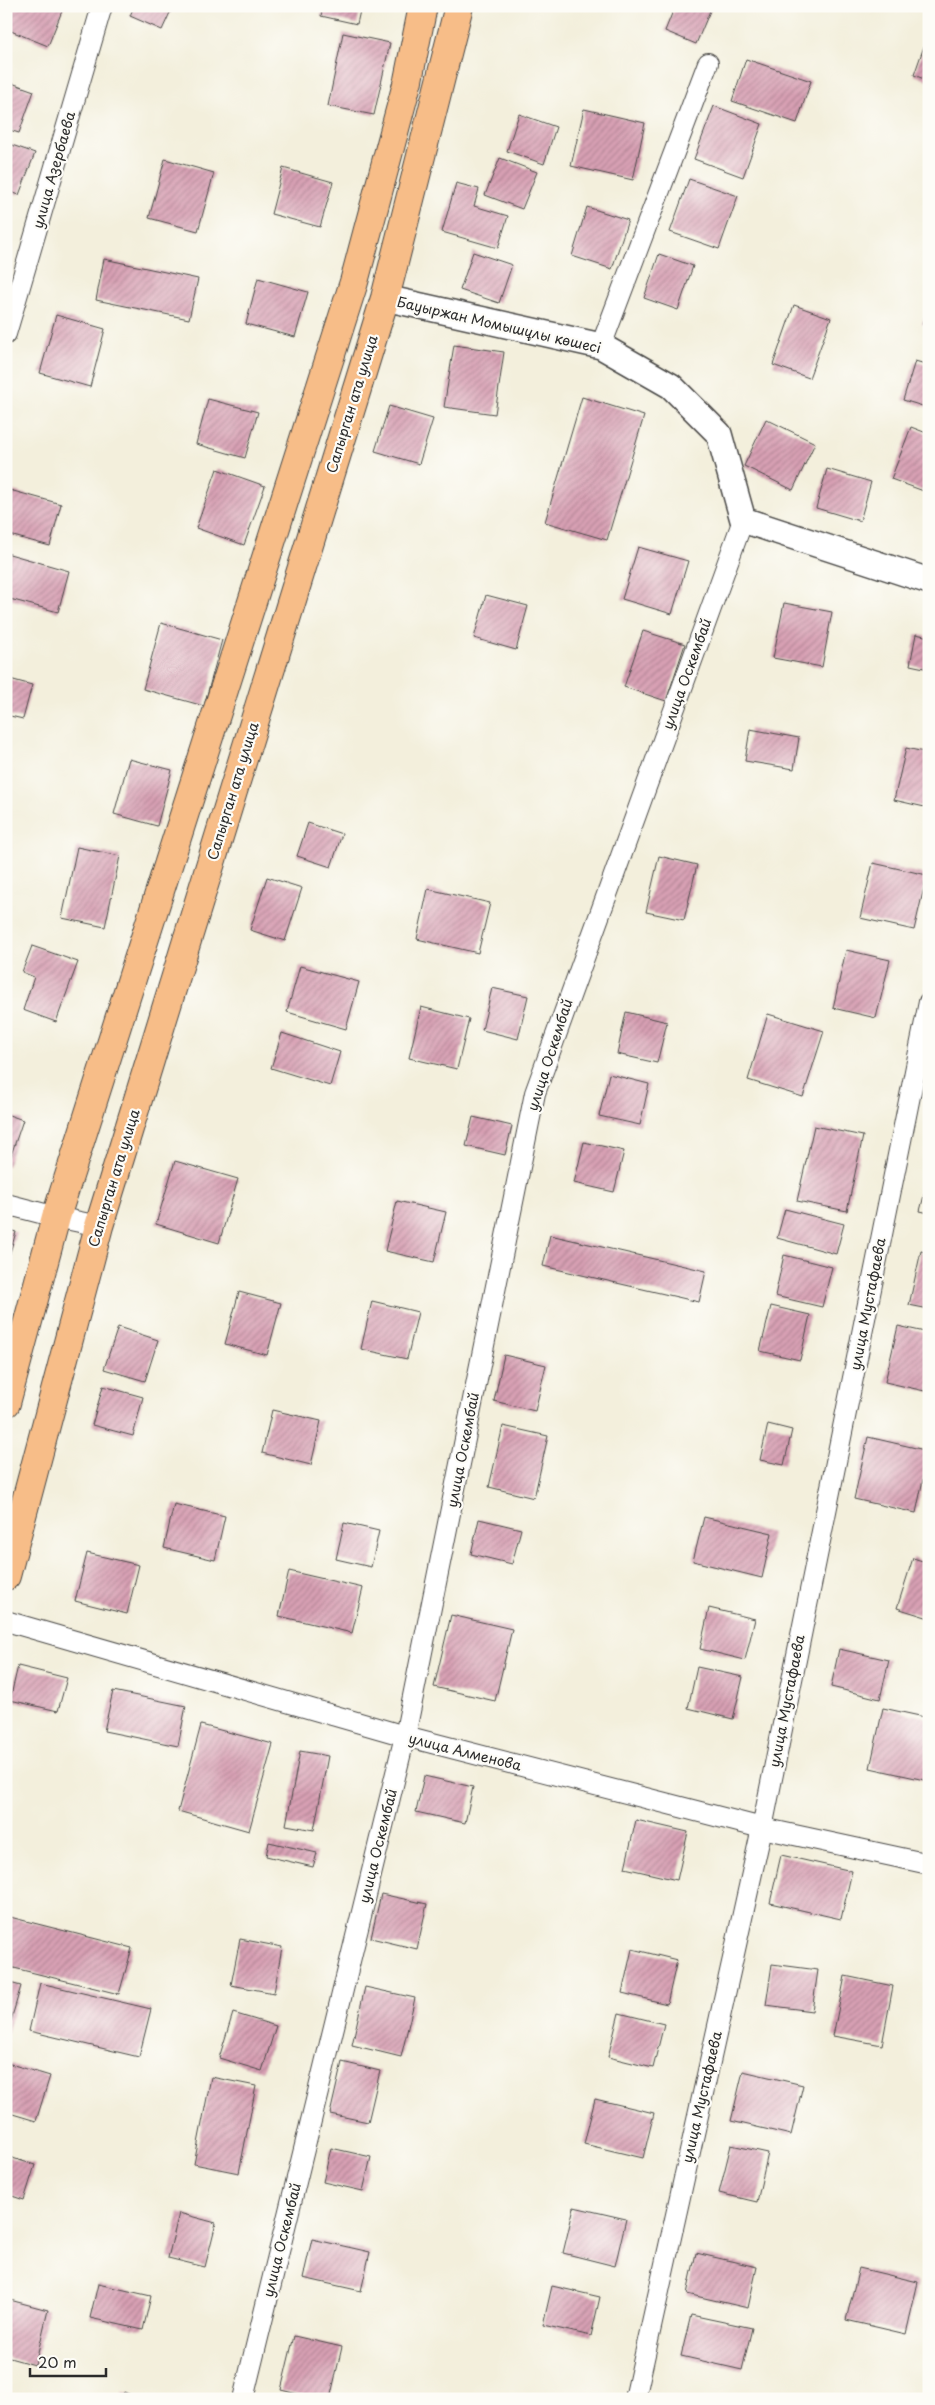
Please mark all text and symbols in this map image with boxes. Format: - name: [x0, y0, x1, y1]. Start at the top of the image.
- street label: улица Азербаева: [27, 109, 80, 231]
- street label: Бауыржан Момышұлы көшесі: [395, 291, 603, 358]
- street label: Сапырган ата улица: [321, 332, 383, 475]
- street label: улица Оскембай: [657, 615, 716, 732]
- street label: Сапырган ата улица: [202, 719, 264, 862]
- street label: улица Оскембай: [521, 996, 578, 1114]
- street label: Сапырган ата улица: [83, 1106, 145, 1249]
- street label: улица Мустафаева: [844, 1236, 891, 1372]
- street label: улица Оскембай: [441, 1391, 484, 1509]
- street label: улица Мустафаева: [763, 1633, 810, 1769]
- street label: улица Алменова: [407, 1727, 524, 1776]
- street label: улица Оскембай: [353, 1787, 402, 1905]
- street label: улица Мустафаева: [676, 2029, 727, 2165]
- street label: улица Оскембай: [257, 2181, 306, 2299]
- scale bar: [30, 2345, 106, 2377]
- text: 20 m: [38, 2350, 77, 2373]

